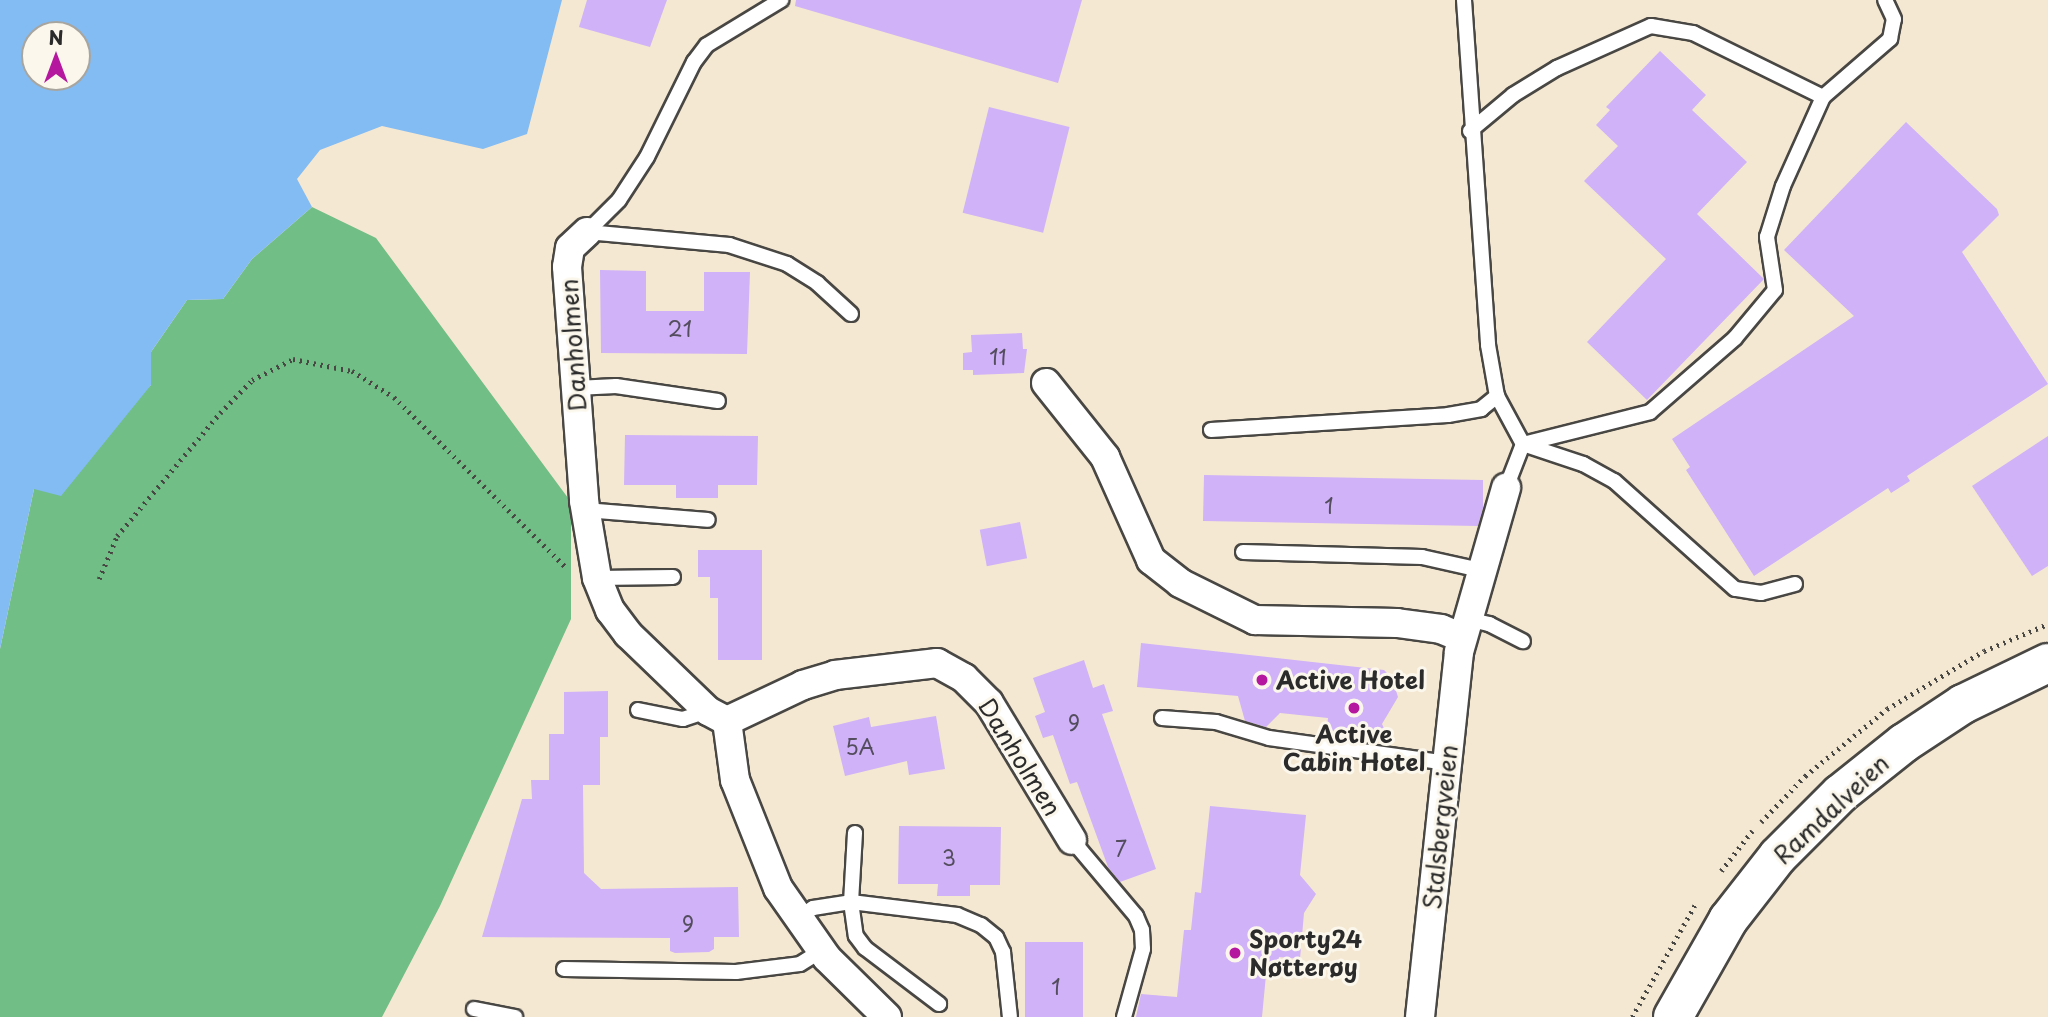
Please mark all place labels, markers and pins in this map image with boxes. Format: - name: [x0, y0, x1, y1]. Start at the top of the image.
- place label: Active Hotel: [1276, 666, 1426, 694]
- marker: Active Hotel: [1254, 672, 1270, 688]
- marker: Active Cabin Hotel: [1346, 700, 1362, 716]
- place label: Active Cabin Hotel: [1282, 720, 1426, 776]
- place label: Sporty24 Nøtterøy: [1249, 925, 1362, 981]
- marker: Sporty24 Nøtterøy: [1227, 945, 1243, 961]

